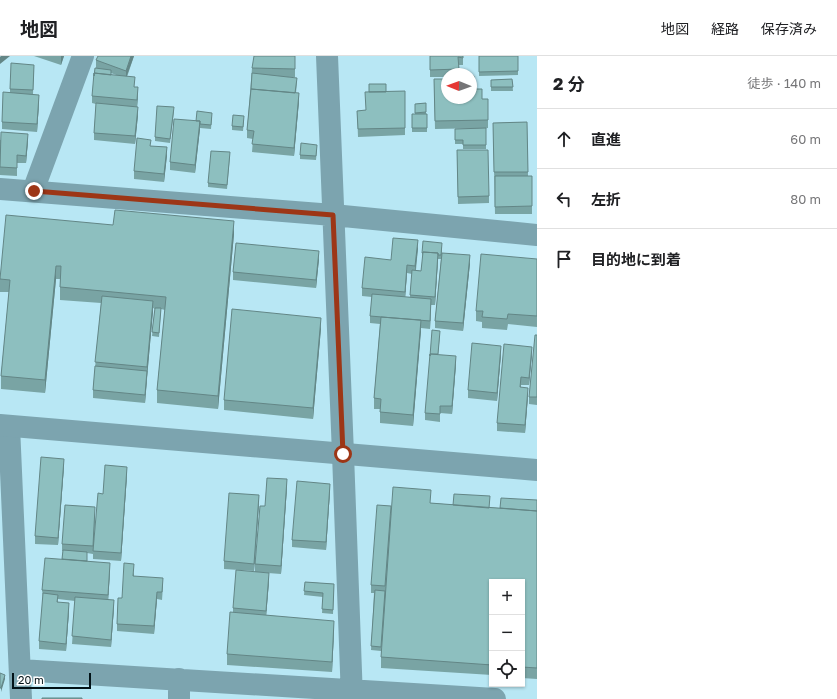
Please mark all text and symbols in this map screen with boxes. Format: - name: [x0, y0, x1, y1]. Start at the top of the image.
- text: 地図: [20, 17, 58, 40]
- text: 地図: [661, 20, 689, 37]
- text: 経路: [711, 20, 739, 37]
- text: 保存済み: [761, 20, 817, 37]
- north arrow: [441, 68, 477, 104]
- text: 2 分: [553, 73, 585, 94]
- text: 徒歩 · 140 m: [748, 75, 821, 91]
- icon: ahead: [553, 128, 575, 150]
- text: 直進: [591, 130, 621, 148]
- text: 60 m: [790, 131, 821, 147]
- route end: [25, 182, 43, 200]
- icon: left: [553, 188, 575, 210]
- text: 左折: [591, 190, 621, 208]
- text: 80 m: [790, 191, 821, 207]
- icon: arrive: [553, 248, 575, 270]
- text: 目的地に到着: [591, 250, 681, 268]
- route start: [334, 445, 352, 463]
- map controls: [489, 579, 525, 687]
- button: +: [489, 579, 525, 615]
- button: −: [489, 615, 525, 651]
- button: locate: [489, 651, 525, 687]
- scale bar: [12, 671, 91, 690]
- text: 20 m: [18, 673, 44, 686]

